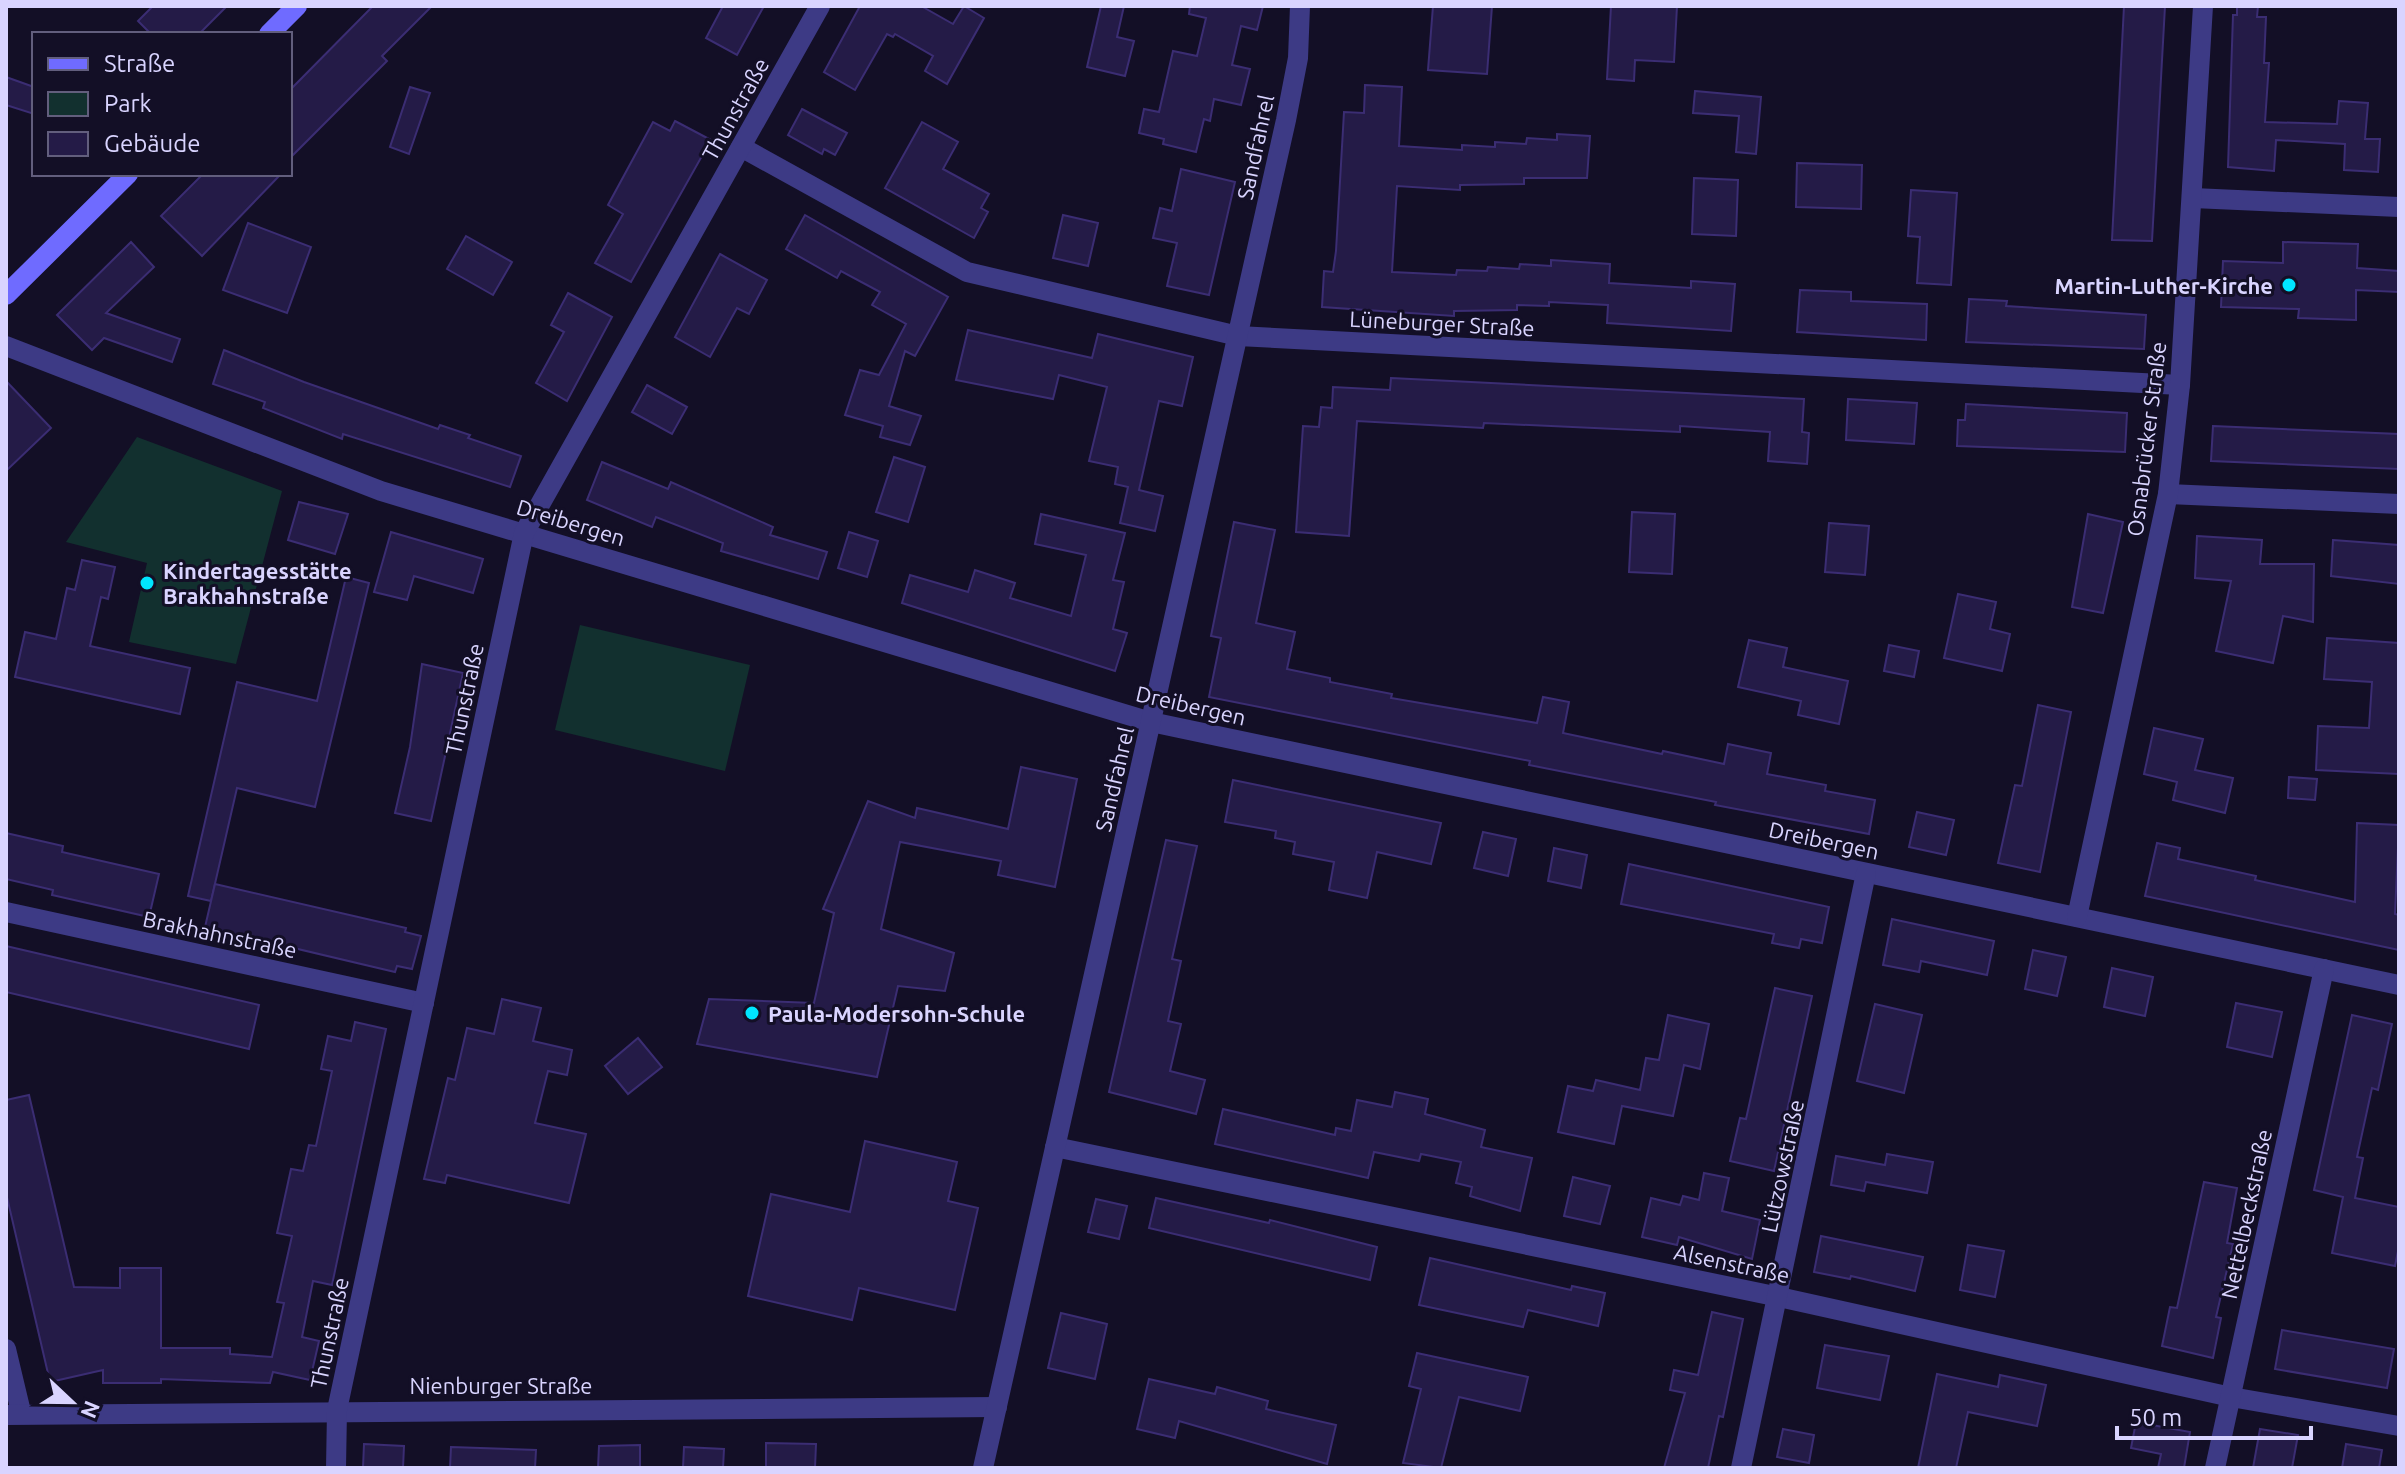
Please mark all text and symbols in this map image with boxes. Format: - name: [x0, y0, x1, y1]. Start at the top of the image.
- legend: [32, 32, 292, 176]
- text: Straße: [104, 50, 175, 77]
- street label: Thunstraße: [697, 53, 773, 165]
- text: Park: [104, 90, 152, 117]
- street label: Sandfahrel: [1232, 92, 1278, 202]
- text: Gebäude: [104, 130, 201, 157]
- place label: Martin-Luther-Kirche: [2054, 273, 2273, 298]
- marker: Martin-Luther-Kirche: [2280, 276, 2298, 294]
- street label: Lüneburger Straße: [1349, 306, 1535, 340]
- street label: Osnabrücker Straße: [2122, 340, 2170, 538]
- street label: Dreibergen: [514, 494, 628, 550]
- place label: Kindertagesstätte Brakhahnstraße: [163, 558, 352, 608]
- marker: Kindertagesstätte Brakhahnstraße: [138, 574, 156, 592]
- street label: Thunstraße: [440, 641, 488, 757]
- street label: Dreibergen: [1134, 680, 1248, 730]
- street label: Sandfahrel: [1090, 724, 1138, 834]
- street label: Dreibergen: [1767, 816, 1881, 864]
- street label: Brakhahnstraße: [141, 905, 299, 963]
- place label: Paula-Modersohn-Schule: [768, 1001, 1025, 1026]
- marker: Paula-Modersohn-Schule: [743, 1004, 761, 1022]
- street label: Lützowstraße: [1756, 1097, 1808, 1235]
- street label: Nettelbeckstraße: [2216, 1127, 2276, 1301]
- street label: Alsenstraße: [1672, 1239, 1792, 1287]
- street label: Thunstraße: [305, 1275, 353, 1391]
- north arrow: [32, 1362, 112, 1442]
- street label: Nienburger Straße: [410, 1373, 592, 1398]
- scale bar: [2117, 1390, 2311, 1440]
- text: N: [76, 1397, 106, 1422]
- text: 50 m: [2129, 1404, 2182, 1431]

